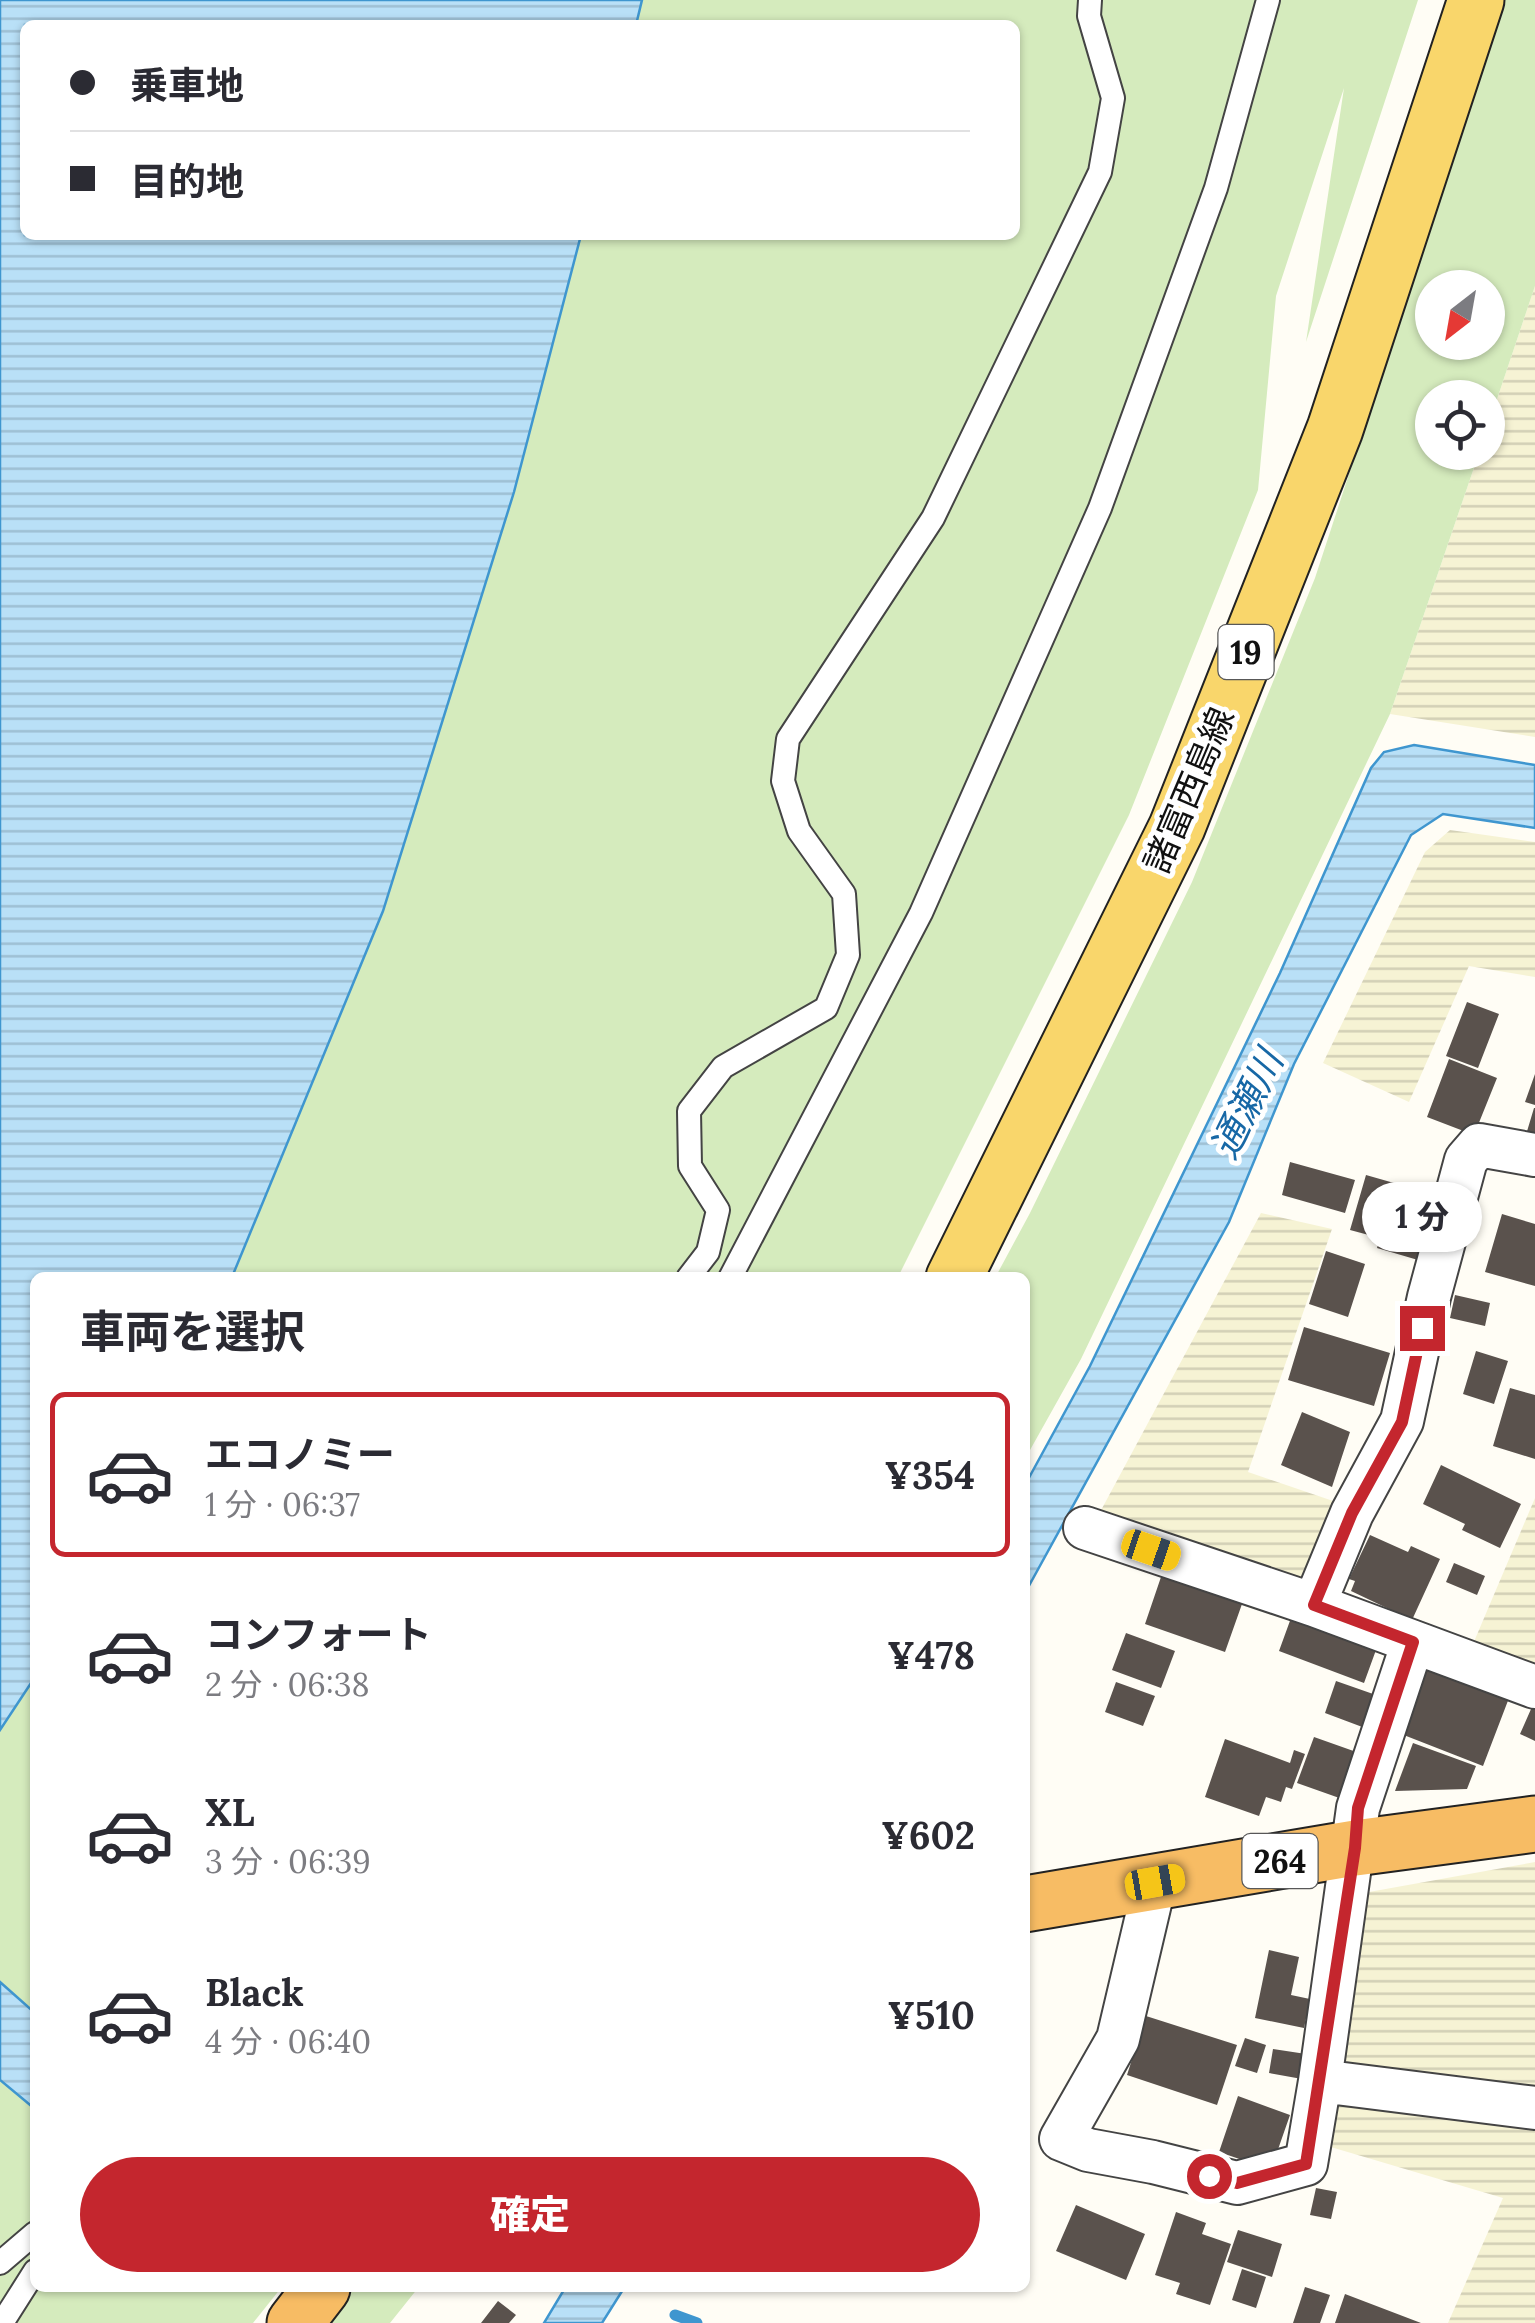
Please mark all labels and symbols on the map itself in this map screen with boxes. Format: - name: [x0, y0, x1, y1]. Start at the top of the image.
- north arrow: [1415, 270, 1505, 360]
- road number: 19: [1218, 625, 1274, 679]
- street label: 諸富西島線: [1134, 701, 1244, 879]
- water label: 通瀬川: [1199, 1039, 1294, 1166]
- callout: 1 分: [1362, 1183, 1482, 1253]
- route end: [1400, 1306, 1445, 1351]
- car: [1118, 1526, 1184, 1574]
- road number: 264: [1242, 1834, 1318, 1888]
- car: [1123, 1862, 1187, 1902]
- route start: [1187, 2154, 1232, 2199]

